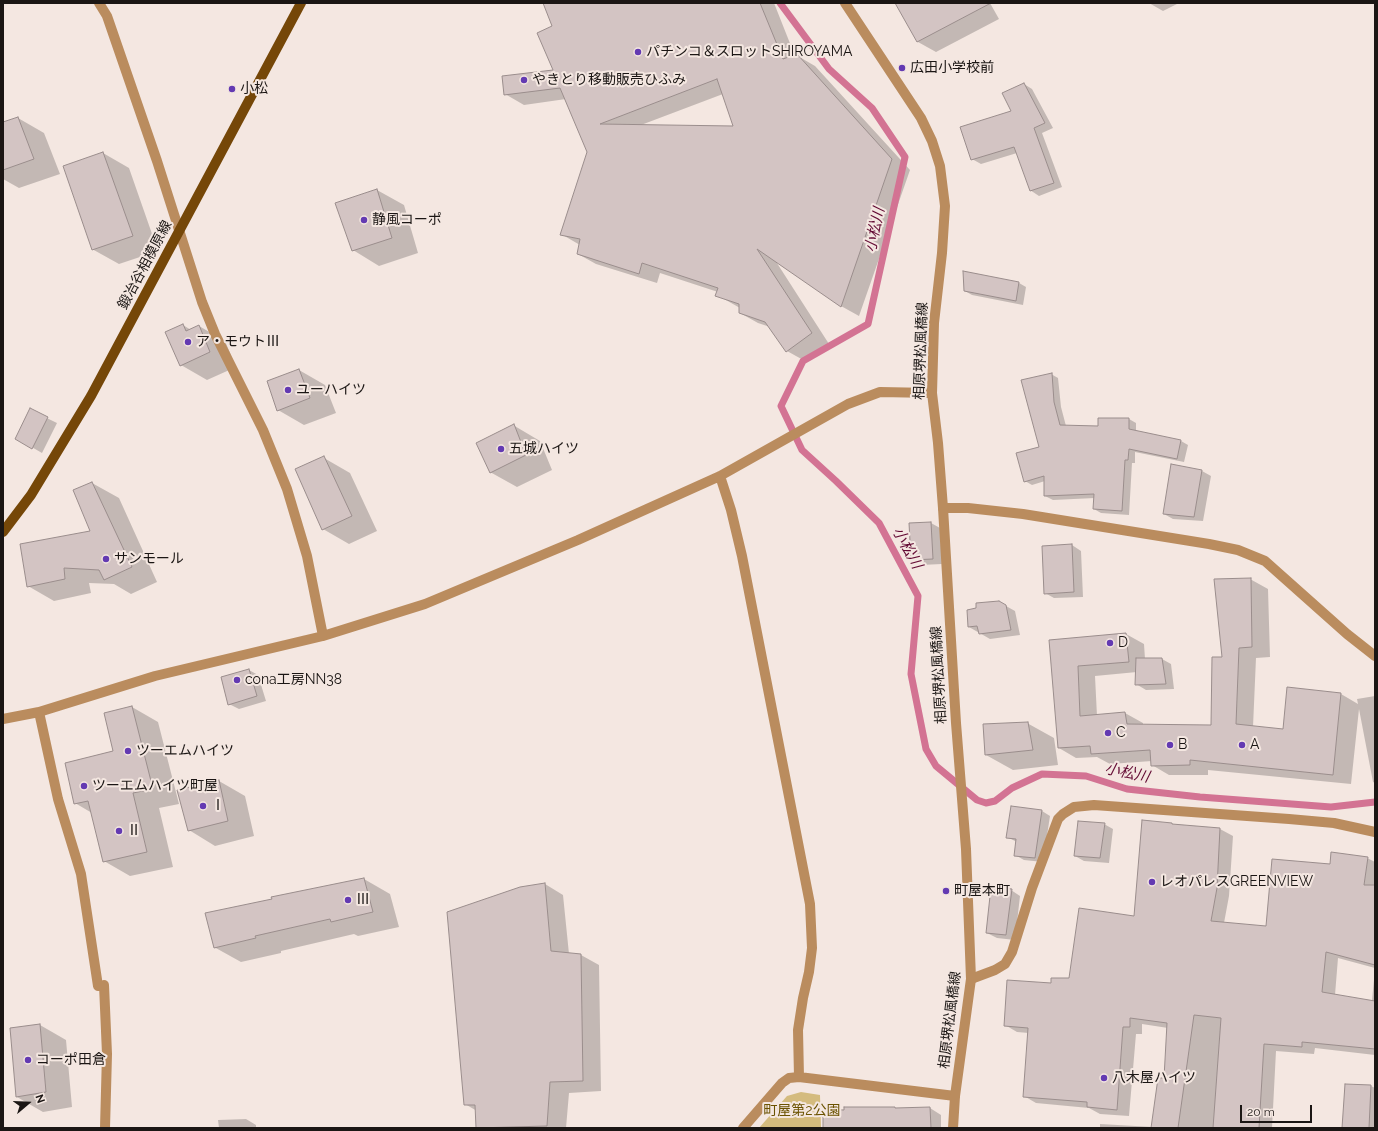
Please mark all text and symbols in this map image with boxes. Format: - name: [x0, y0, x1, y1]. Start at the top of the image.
- place label: パチンコ＆スロットSHIROYAMA: [646, 44, 853, 60]
- marker: パチンコ＆スロットSHIROYAMA: [633, 47, 643, 57]
- place label: 広田小学校前: [910, 60, 994, 76]
- marker: 広田小学校前: [897, 63, 907, 73]
- place label: やきとり移動販売ひふみ: [532, 72, 686, 88]
- marker: やきとり移動販売ひふみ: [519, 75, 529, 85]
- place label: 小松: [240, 81, 268, 97]
- marker: 小松: [227, 84, 237, 94]
- water label: 小松川: [862, 206, 888, 254]
- place label: 静風コーポ: [372, 212, 442, 228]
- marker: 静風コーポ: [359, 215, 369, 225]
- street label: 鍛冶谷相模原線: [115, 218, 175, 312]
- street label: 相原堺松風橋線: [911, 302, 931, 400]
- place label: ア・モウトⅢ: [196, 334, 280, 350]
- marker: ア・モウトⅢ: [183, 337, 193, 347]
- place label: ユーハイツ: [296, 382, 366, 398]
- marker: ユーハイツ: [283, 385, 293, 395]
- place label: 五城ハイツ: [509, 441, 579, 457]
- marker: 五城ハイツ: [496, 444, 506, 454]
- water label: 小松川: [888, 524, 926, 572]
- place label: サンモール: [114, 551, 184, 567]
- marker: サンモール: [101, 554, 111, 564]
- street label: 相原堺松風橋線: [928, 626, 950, 724]
- place label: D: [1118, 635, 1128, 651]
- marker: D: [1105, 638, 1115, 648]
- place label: cona工房NN38: [245, 672, 342, 688]
- marker: cona工房NN38: [232, 675, 242, 685]
- place label: C: [1116, 725, 1126, 741]
- marker: C: [1103, 728, 1113, 738]
- place label: B: [1178, 737, 1187, 753]
- place label: A: [1250, 737, 1259, 753]
- marker: B: [1165, 740, 1175, 750]
- marker: A: [1237, 740, 1247, 750]
- place label: ツーエムハイツ: [136, 743, 234, 759]
- marker: ツーエムハイツ: [123, 746, 133, 756]
- water label: 小松川: [1103, 760, 1151, 786]
- place label: ツーエムハイツ町屋: [92, 778, 218, 794]
- marker: ツーエムハイツ町屋: [79, 781, 89, 791]
- place label: Ⅰ: [211, 798, 225, 814]
- marker: Ⅰ: [198, 801, 208, 811]
- place label: Ⅱ: [127, 823, 141, 839]
- marker: Ⅱ: [114, 826, 124, 836]
- place label: レオパレスGREENVIEW: [1160, 874, 1313, 890]
- marker: レオパレスGREENVIEW: [1147, 877, 1157, 887]
- place label: 町屋本町: [954, 883, 1010, 899]
- marker: 町屋本町: [941, 886, 951, 896]
- place label: Ⅲ: [356, 892, 370, 908]
- marker: Ⅲ: [343, 895, 353, 905]
- street label: 相原堺松風橋線: [936, 970, 964, 1070]
- place label: コーポ田倉: [36, 1052, 106, 1068]
- marker: コーポ田倉: [23, 1055, 33, 1065]
- place label: 八木屋ハイツ: [1112, 1070, 1196, 1086]
- marker: 八木屋ハイツ: [1099, 1073, 1109, 1083]
- north arrow: [8, 1083, 48, 1123]
- text: N: [32, 1093, 47, 1105]
- scale bar: [1242, 1097, 1314, 1123]
- park label: 町屋第2公園: [763, 1103, 841, 1119]
- text: 20 m: [1247, 1105, 1275, 1119]

